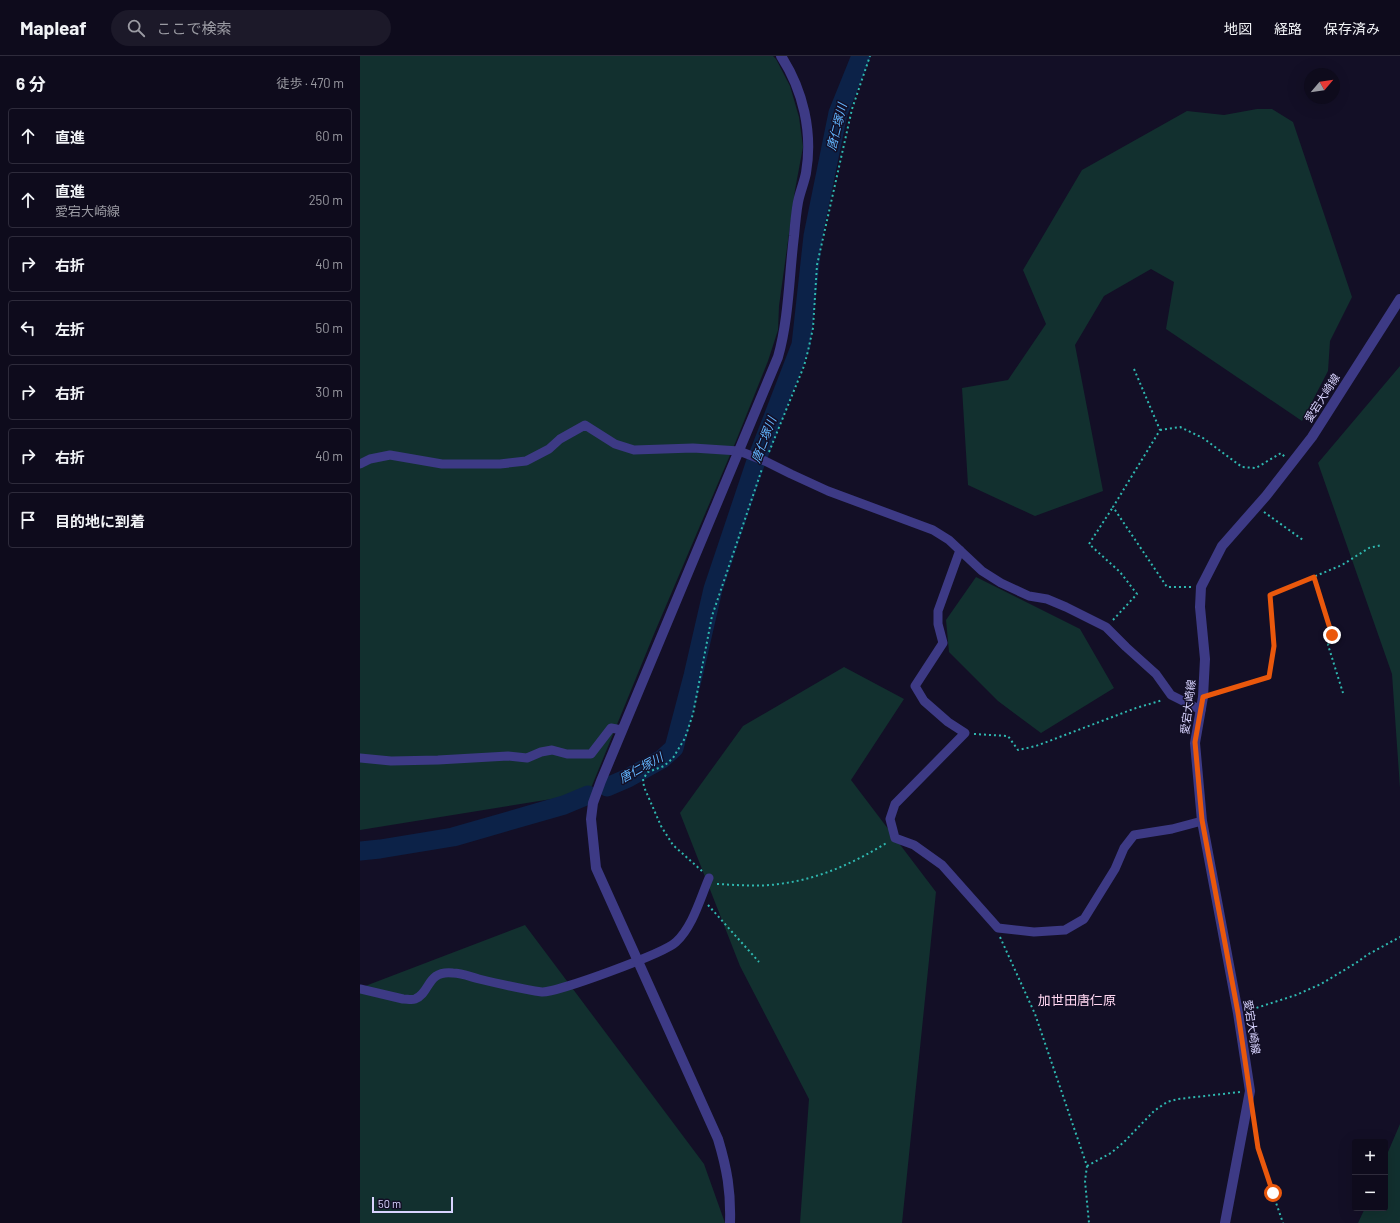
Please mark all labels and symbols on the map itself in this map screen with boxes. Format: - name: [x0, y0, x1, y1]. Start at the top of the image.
- north arrow: [1304, 68, 1340, 104]
- water label: 唐仁塚川: [823, 100, 849, 152]
- street label: 愛宕大崎線: [1301, 371, 1342, 424]
- water label: 唐仁塚川: [748, 413, 779, 465]
- route end: [1323, 626, 1341, 644]
- street label: 愛宕大崎線: [1178, 679, 1197, 735]
- water label: 唐仁塚川: [616, 748, 667, 785]
- district label: 加世田唐仁原: [1038, 992, 1116, 1008]
- street label: 愛宕大崎線: [1242, 999, 1263, 1055]
- route start: [1264, 1184, 1282, 1202]
- scale bar: [372, 1195, 453, 1214]

